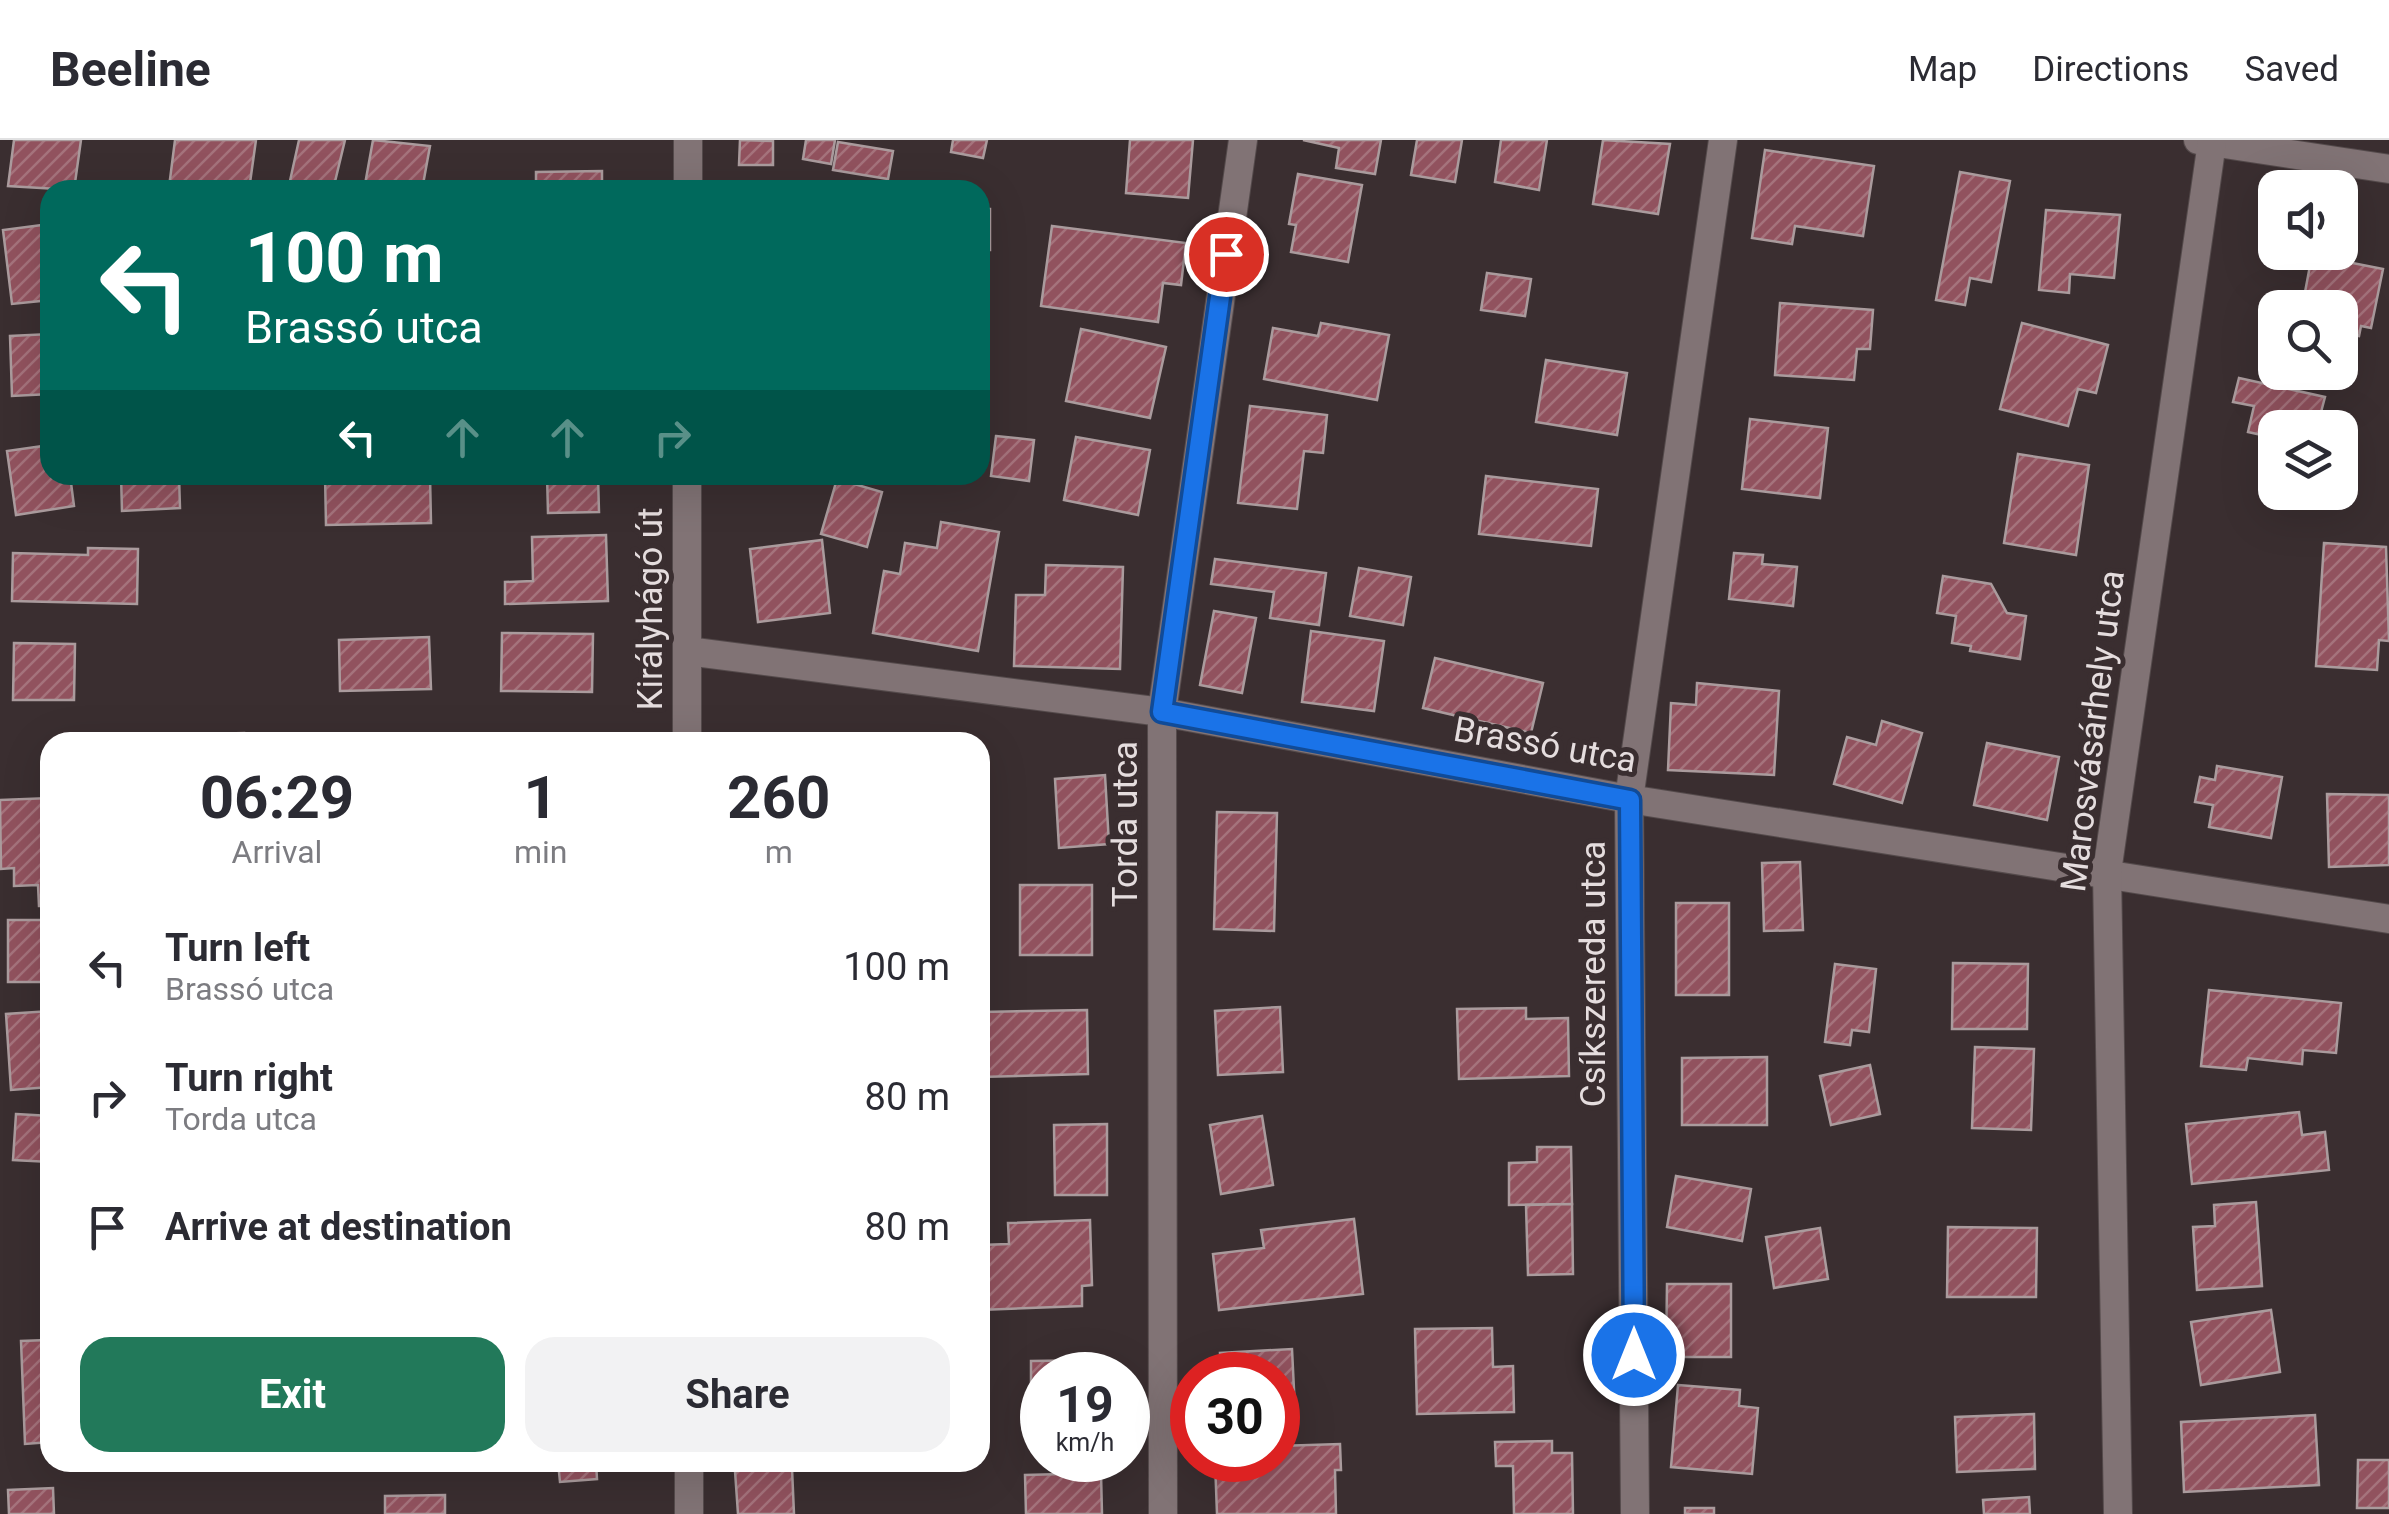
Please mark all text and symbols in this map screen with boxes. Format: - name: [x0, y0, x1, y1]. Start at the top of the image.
- text: Beeline: [50, 41, 211, 98]
- text: Map: [1908, 49, 1977, 90]
- text: Directions: [2032, 49, 2189, 90]
- text: Saved: [2244, 49, 2339, 90]
- map controls: [2258, 170, 2358, 510]
- button: sound: [2258, 170, 2358, 270]
- pin: [1184, 212, 1269, 297]
- text: 100 m: [245, 217, 444, 299]
- icon: left: [80, 220, 210, 350]
- icon: arrive: [1199, 227, 1254, 282]
- button: search: [2258, 290, 2358, 390]
- text: Brassó utca: [245, 301, 483, 354]
- icon: left: [330, 410, 385, 465]
- icon: ahead: [435, 410, 490, 465]
- icon: ahead: [540, 410, 595, 465]
- icon: right: [645, 410, 700, 465]
- button: layers: [2258, 410, 2358, 510]
- street label: Királyhágó út: [630, 507, 671, 711]
- street label: Marosvásárhely utca: [2053, 568, 2133, 894]
- street label: Brassó utca: [1450, 709, 1640, 781]
- street label: Torda utca: [1105, 741, 1146, 907]
- text: 06:29: [200, 762, 354, 833]
- text: 1: [523, 762, 558, 833]
- text: 260: [727, 762, 830, 833]
- text: Arrival: [232, 833, 322, 871]
- text: min: [514, 833, 567, 871]
- text: m: [765, 833, 793, 871]
- street label: Csíkszereda utca: [1573, 841, 1614, 1107]
- text: Turn left: [165, 926, 310, 970]
- icon: left: [80, 940, 135, 995]
- text: 100 m: [843, 945, 950, 989]
- text: Brassó utca: [165, 970, 334, 1008]
- text: Turn right: [165, 1056, 333, 1100]
- icon: right: [80, 1070, 135, 1125]
- text: 80 m: [865, 1075, 950, 1119]
- text: Torda utca: [165, 1100, 317, 1138]
- icon: arrive: [80, 1200, 135, 1255]
- text: Arrive at destination: [165, 1205, 512, 1249]
- text: 80 m: [865, 1205, 950, 1249]
- position arrow: [1582, 1303, 1686, 1407]
- button: Exit: [80, 1337, 505, 1452]
- button: Share: [525, 1337, 950, 1452]
- speed limit sign: 30: [1170, 1352, 1300, 1482]
- text: 19: [1056, 1376, 1114, 1434]
- text: km/h: [1056, 1428, 1114, 1457]

